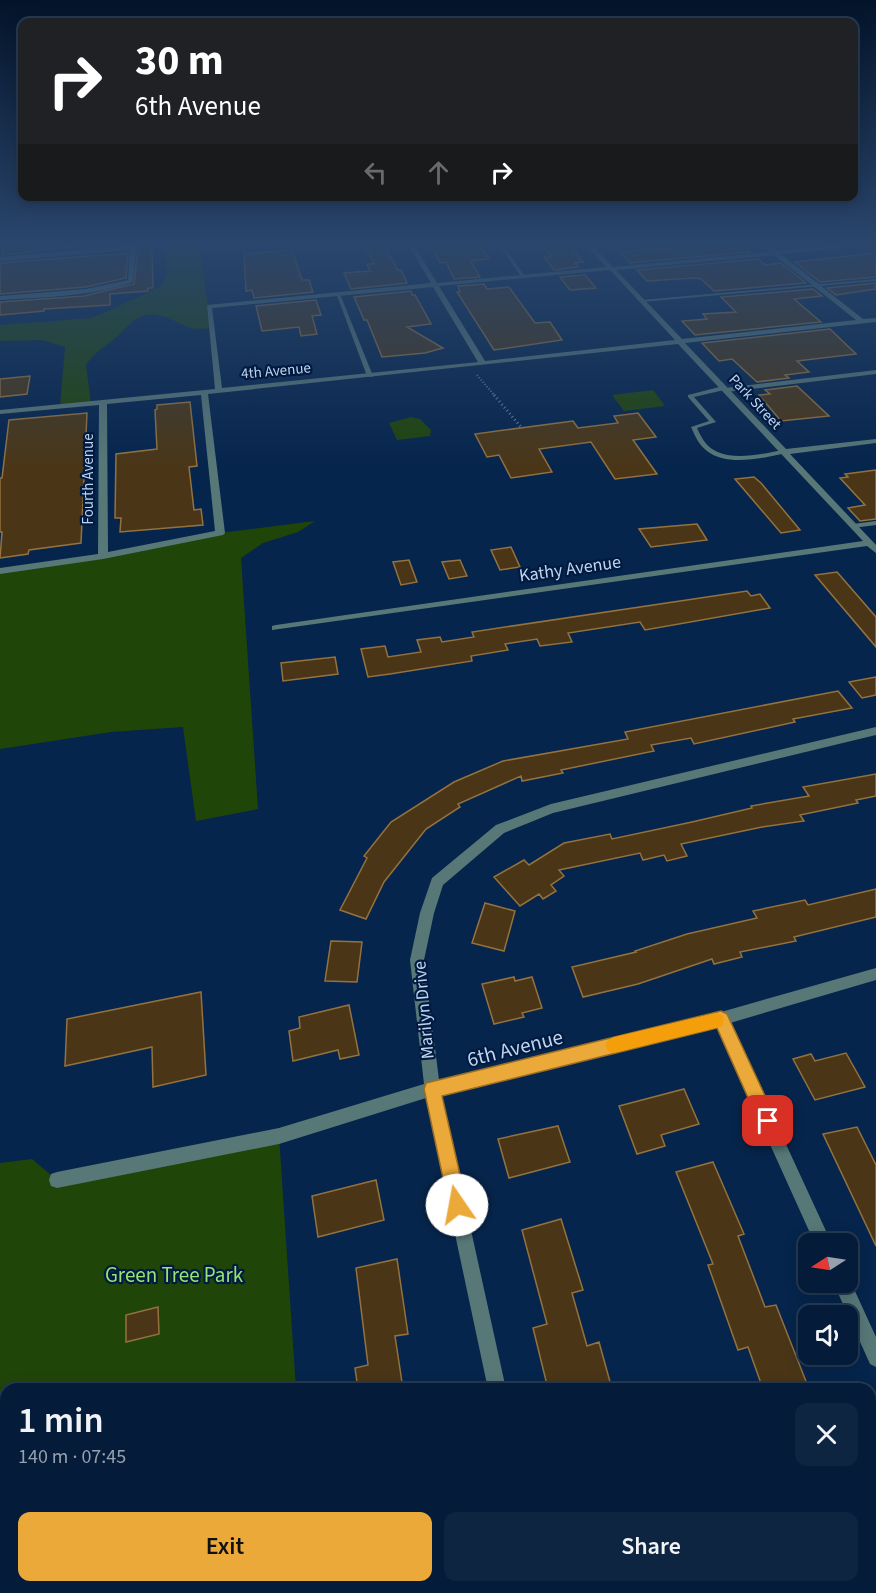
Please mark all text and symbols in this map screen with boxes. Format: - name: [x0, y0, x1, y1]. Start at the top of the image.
- text: 30 m: [135, 31, 224, 91]
- icon: right: [36, 42, 114, 120]
- text: 6th Avenue: [135, 87, 261, 126]
- icon: left: [359, 156, 392, 189]
- icon: ahead: [422, 156, 455, 189]
- icon: right: [485, 156, 518, 189]
- street label: 4th Avenue: [240, 357, 312, 385]
- street label: Park Street: [724, 370, 786, 434]
- street label: Fourth Avenue: [78, 433, 99, 525]
- street label: Kathy Avenue: [517, 549, 623, 589]
- street label: Marilyn Drive: [407, 960, 441, 1060]
- street label: 6th Avenue: [464, 1022, 566, 1074]
- pin: [742, 1095, 793, 1146]
- icon: arrive: [751, 1104, 784, 1137]
- position arrow: [425, 1173, 489, 1237]
- north arrow: [798, 1233, 858, 1293]
- map controls: [798, 1233, 858, 1365]
- park label: Green Tree Park: [105, 1260, 244, 1290]
- button: sound: [798, 1305, 858, 1365]
- text: 1 min: [18, 1395, 104, 1446]
- button: close: [795, 1403, 858, 1466]
- text: 140 m · 07:45: [18, 1443, 126, 1471]
- button: Exit: [18, 1512, 432, 1581]
- button: Share: [444, 1512, 858, 1581]

